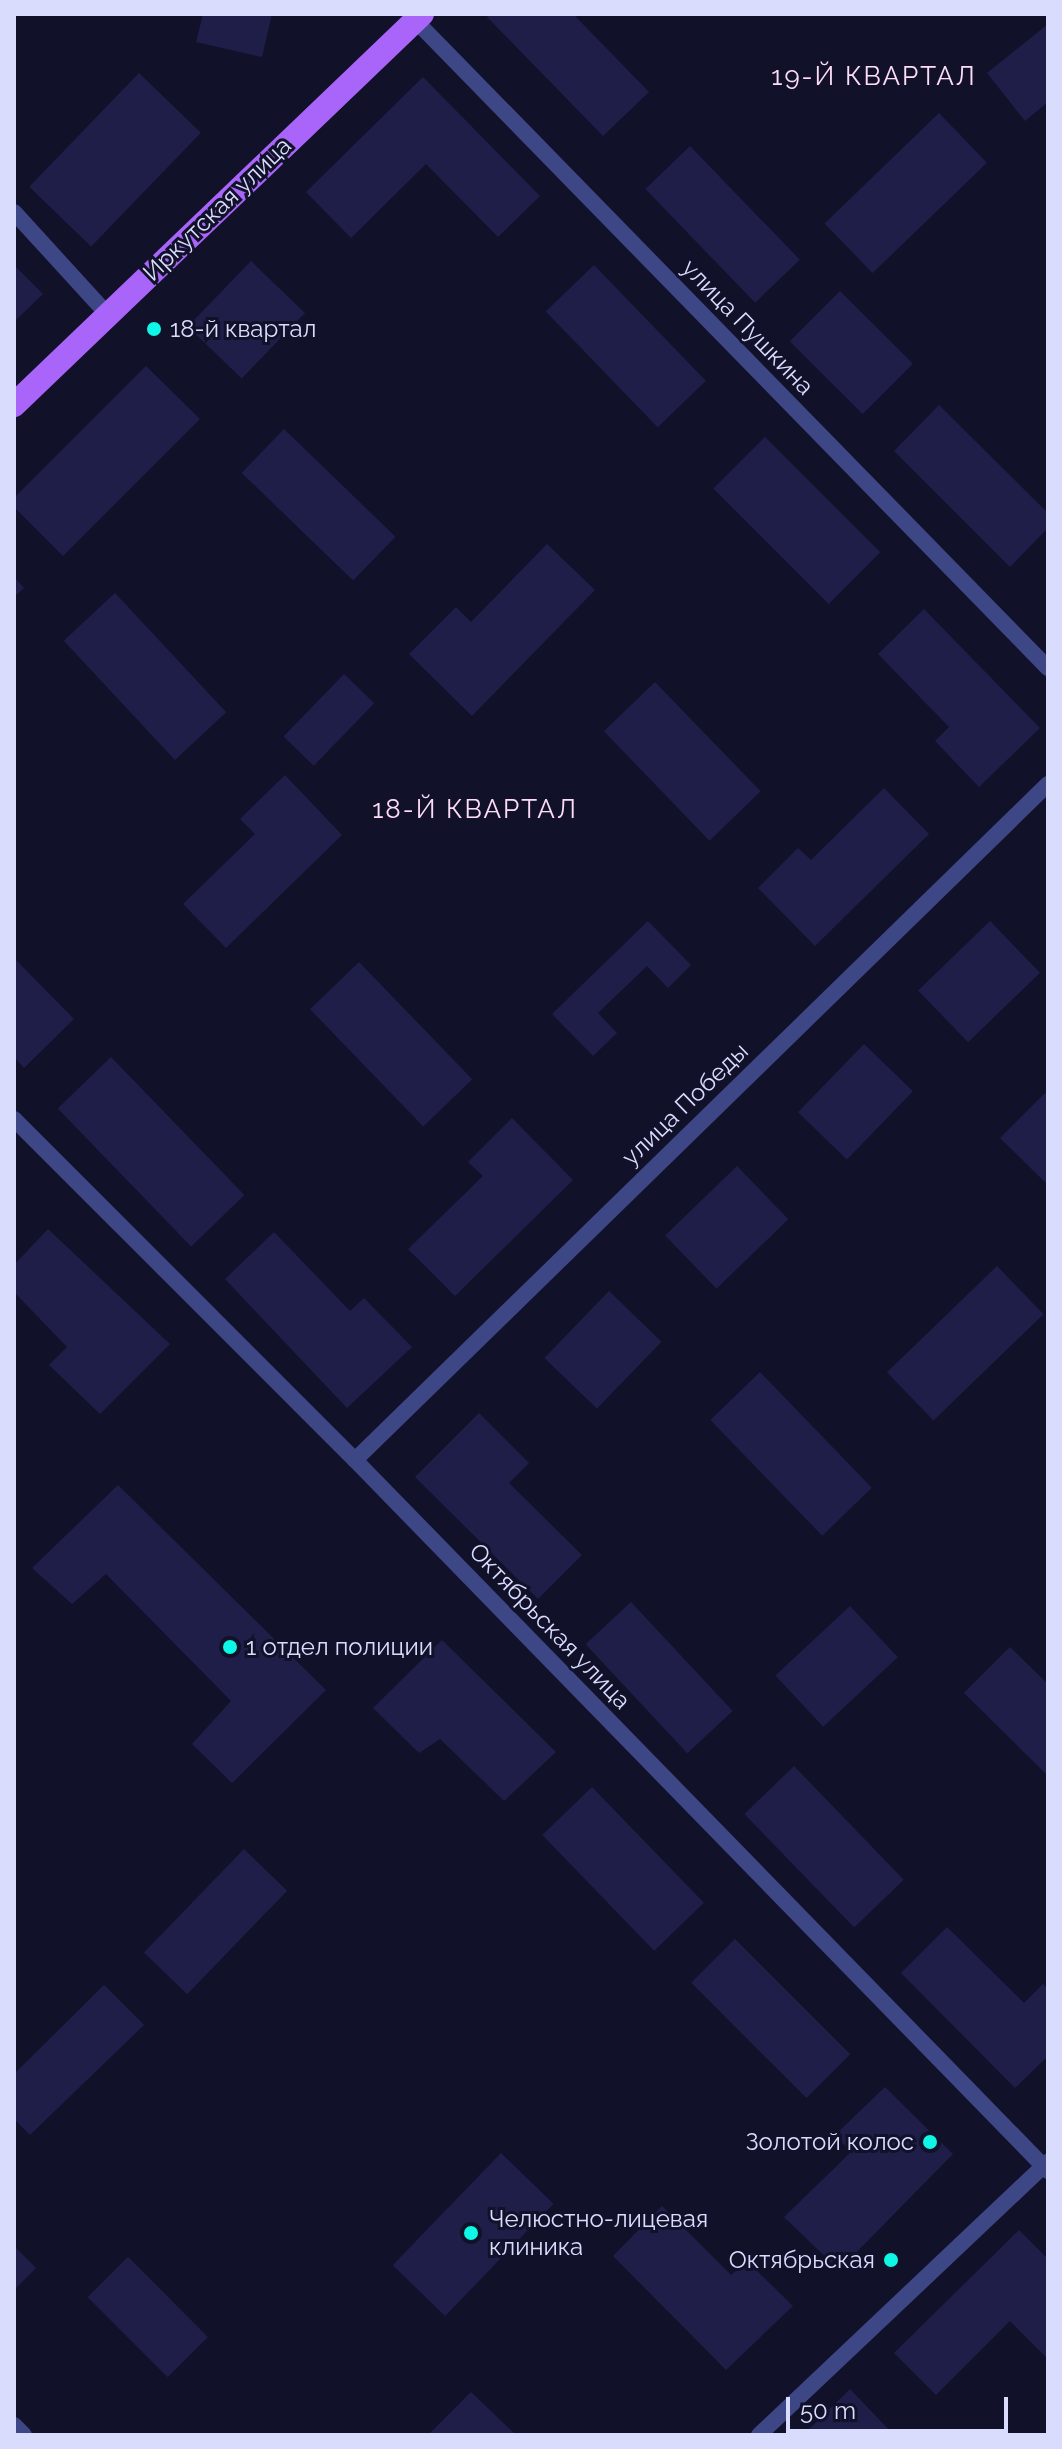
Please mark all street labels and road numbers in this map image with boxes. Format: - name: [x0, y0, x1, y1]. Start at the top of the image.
- street label: Иркутская улица: [137, 131, 297, 287]
- street label: улица Пушкина: [676, 253, 820, 401]
- street label: улица Победы: [616, 1037, 754, 1171]
- street label: Октябрьская улица: [463, 1537, 637, 1715]

